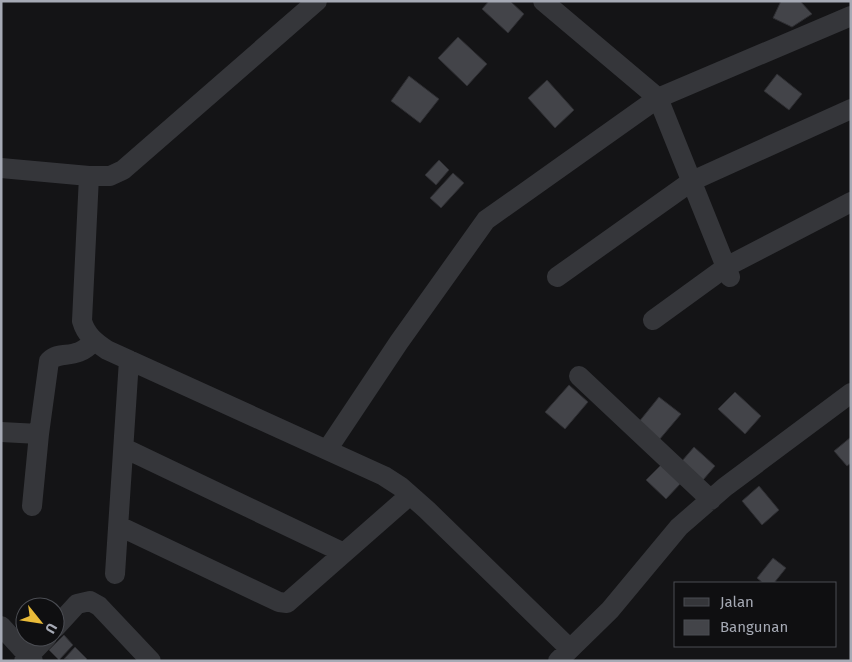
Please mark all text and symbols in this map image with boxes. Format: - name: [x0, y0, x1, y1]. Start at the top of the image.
- legend: [674, 582, 837, 647]
- text: Jalan: [720, 593, 754, 611]
- north arrow: [15, 597, 65, 647]
- text: Bangunan: [720, 618, 788, 636]
- text: U: [41, 620, 60, 636]

